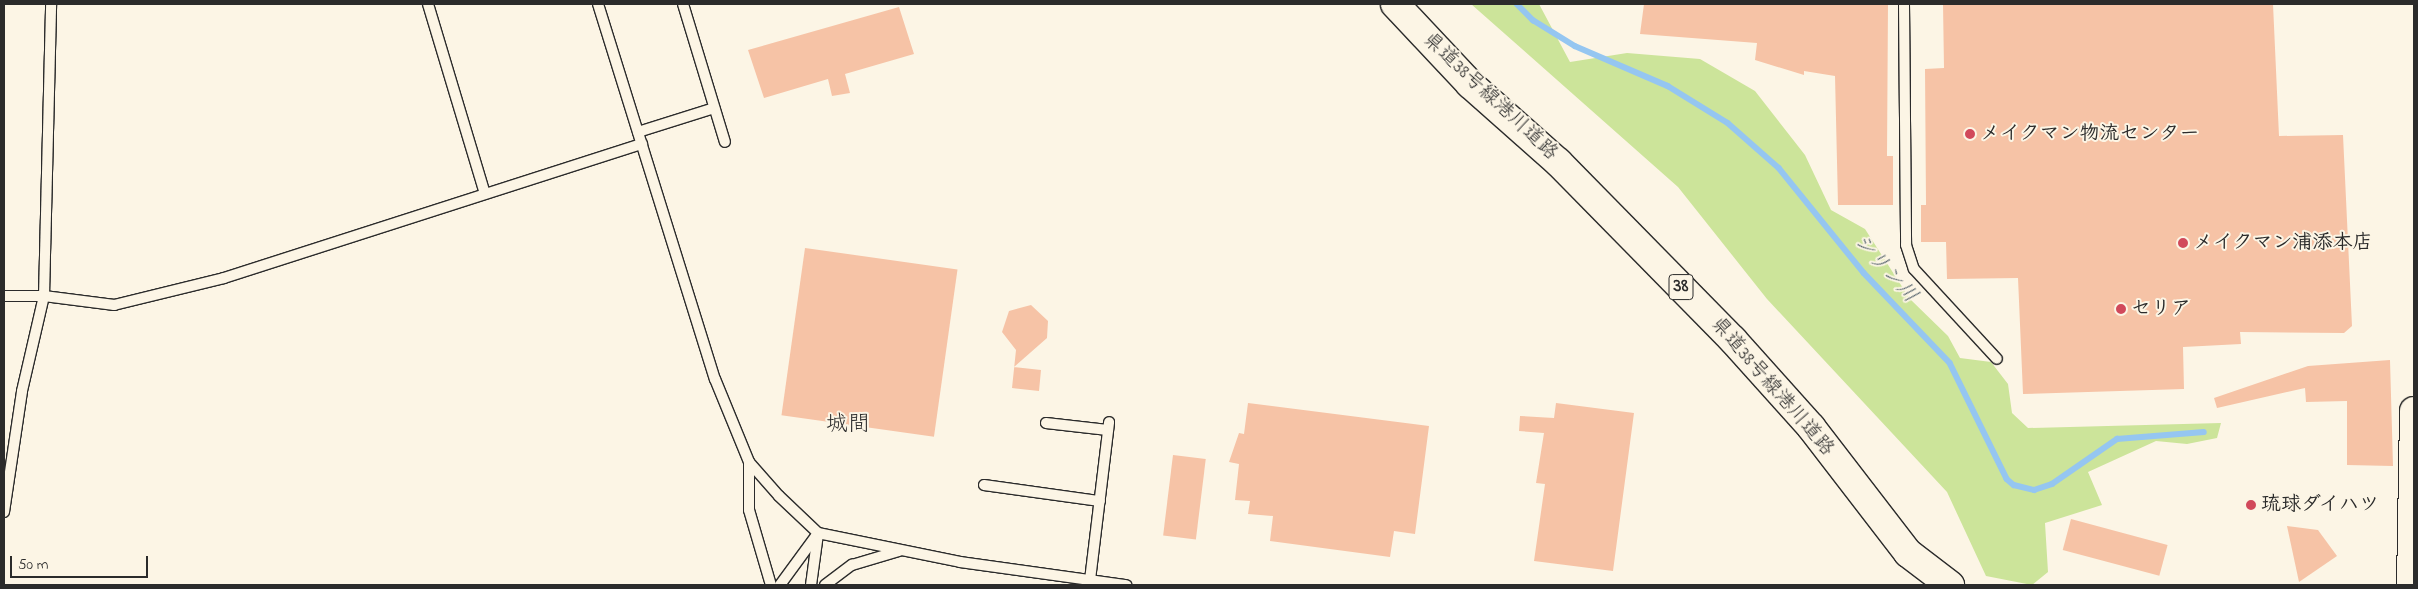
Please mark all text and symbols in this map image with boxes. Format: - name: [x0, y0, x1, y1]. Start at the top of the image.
- street label: 県道38号線港川道路: [1418, 28, 1562, 166]
- place label: メイクマン物流センター: [1980, 122, 2200, 146]
- marker: メイクマン物流センター: [1964, 128, 1976, 140]
- water label: シリン川: [1848, 229, 1922, 309]
- place label: メイクマン浦添本店: [2193, 231, 2373, 255]
- marker: メイクマン浦添本店: [2177, 237, 2189, 249]
- road number: 38: [1668, 270, 1694, 304]
- place label: セリア: [2131, 297, 2191, 321]
- marker: セリア: [2115, 303, 2127, 315]
- street label: 県道38号線港川道路: [1705, 313, 1839, 461]
- district label: 城間: [826, 413, 870, 439]
- place label: 琉球ダイハツ: [2261, 493, 2381, 517]
- marker: 琉球ダイハツ: [2245, 499, 2257, 511]
- scale bar: [12, 546, 150, 578]
- text: 50 m: [18, 554, 48, 576]

